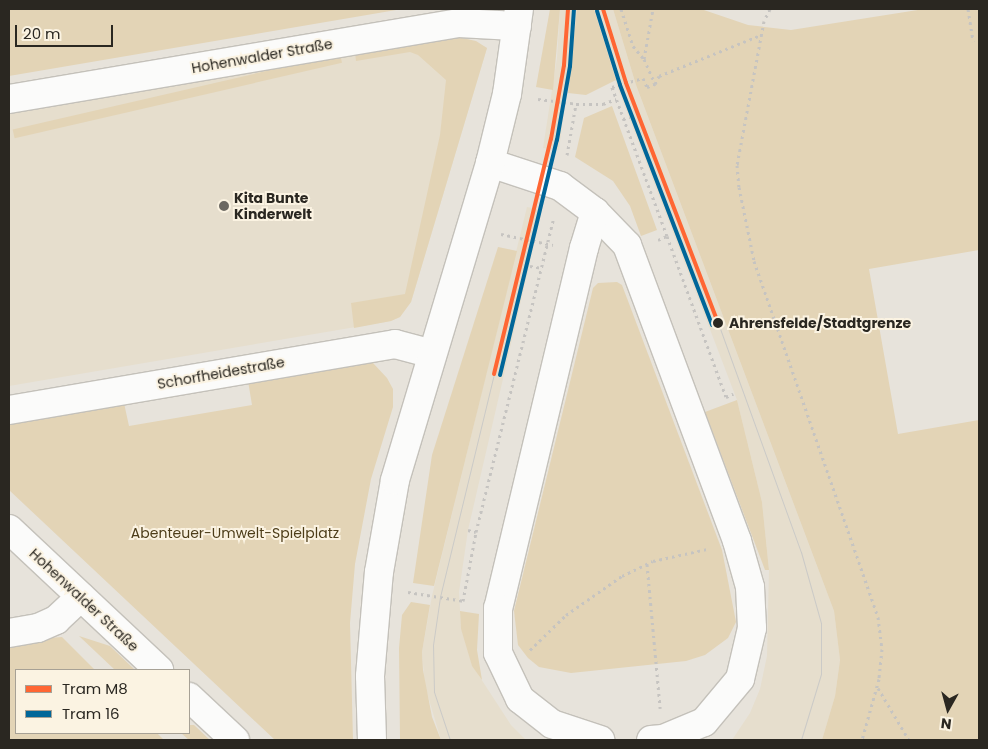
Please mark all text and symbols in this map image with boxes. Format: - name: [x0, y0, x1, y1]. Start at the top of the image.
- scale bar: [18, 15, 115, 47]
- text: 20 m: [23, 23, 61, 44]
- street label: Hohenwalder Straße: [190, 35, 334, 77]
- place label: Kita Bunte Kinderwelt: [234, 190, 312, 222]
- marker: Kita Bunte Kinderwelt: [218, 200, 230, 212]
- place label: Ahrensfelde/Stadtgrenze: [729, 315, 911, 331]
- marker: Ahrensfelde/Stadtgrenze: [711, 316, 725, 330]
- street label: Schorfheidestraße: [156, 354, 286, 392]
- park label: Abenteuer-Umwelt-Spielplatz: [131, 525, 339, 541]
- street label: Hohenwalder Straße: [26, 545, 142, 655]
- legend: [15, 669, 190, 734]
- text: Tram M8: [62, 678, 128, 699]
- north arrow: [923, 684, 973, 734]
- text: Tram 16: [62, 703, 120, 724]
- text: N: [940, 713, 953, 734]

